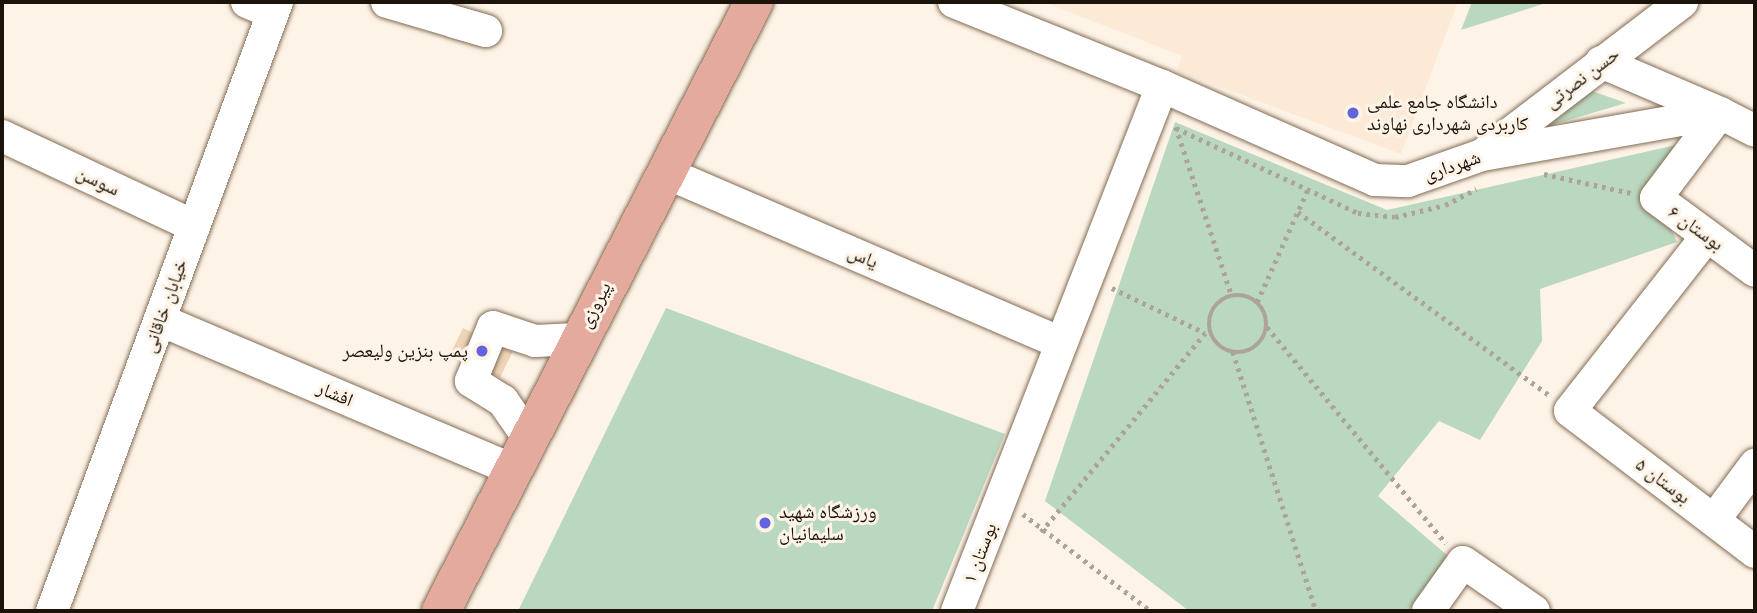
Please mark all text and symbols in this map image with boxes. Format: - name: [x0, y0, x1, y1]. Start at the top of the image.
- street label: حسن نصرتی: [1540, 42, 1624, 114]
- place label: دانشگاه جامع علمی کاربردی شهرداری نهاوند: [1367, 91, 1528, 135]
- marker: دانشگاه جامع علمی کاربردی شهرداری نهاوند: [1345, 105, 1361, 121]
- street label: شهرداری: [1420, 146, 1484, 186]
- street label: سوسن: [73, 161, 123, 201]
- street label: بوستان ۶: [1664, 200, 1728, 256]
- street label: یاس: [844, 241, 882, 273]
- street label: خیابان خاقانی: [138, 256, 192, 356]
- street label: پیروزی: [574, 278, 616, 332]
- place label: پمپ بنزین ولیعصر: [343, 340, 468, 362]
- marker: پمپ بنزین ولیعصر: [474, 343, 490, 359]
- street label: افشار: [313, 376, 357, 412]
- street label: بوستان ۵: [1631, 453, 1695, 509]
- place label: ورزشگاه شهید سلیمانیان: [779, 501, 877, 545]
- marker: ورزشگاه شهید سلیمانیان: [757, 515, 773, 531]
- street label: بوستان ۱: [958, 520, 1002, 586]

